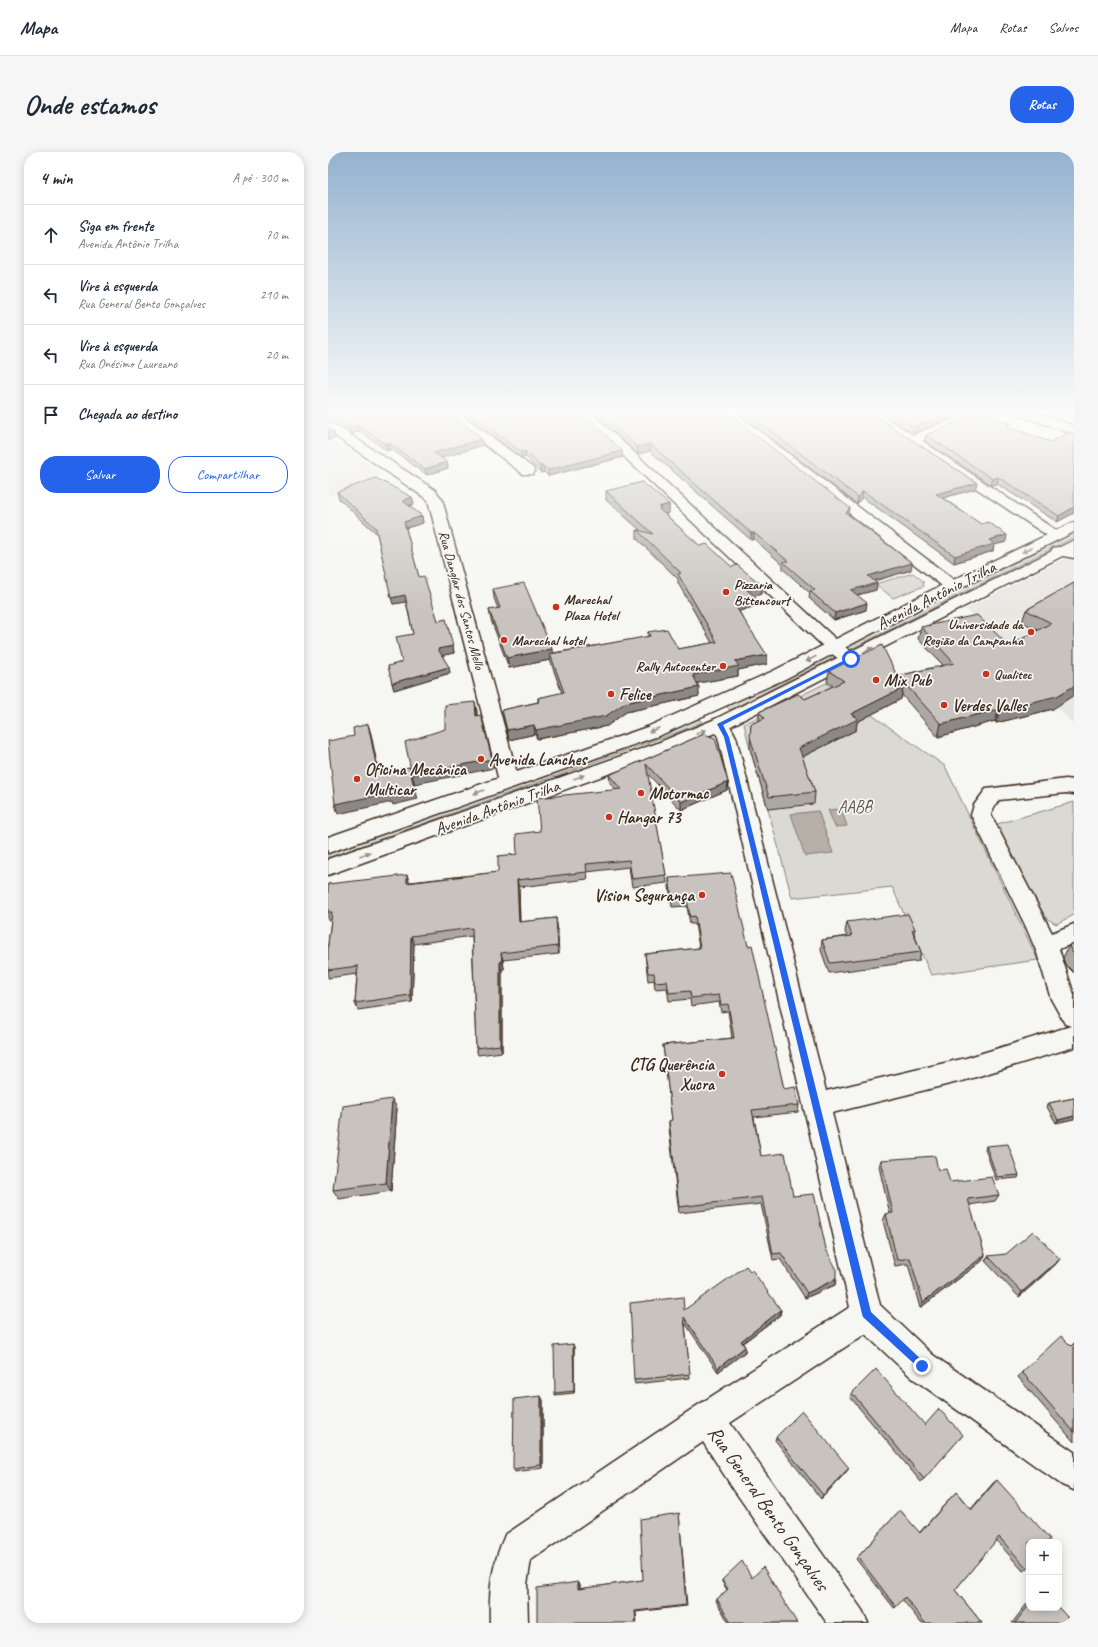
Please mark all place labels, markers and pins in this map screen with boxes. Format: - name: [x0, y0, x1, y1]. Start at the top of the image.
- place label: Pizzaria Bittencourt: [734, 576, 792, 609]
- marker: Pizzaria Bittencourt: [721, 587, 731, 597]
- place label: Marechal Plaza Hotel: [564, 591, 622, 624]
- marker: Marechal Plaza Hotel: [551, 602, 561, 612]
- place label: Universidade da Região da Campanha: [922, 616, 1024, 649]
- marker: Universidade da Região da Campanha: [1026, 627, 1036, 637]
- place label: Marechal hotel: [512, 632, 588, 649]
- marker: Marechal hotel: [499, 635, 509, 645]
- place label: Rally Autocenter: [636, 658, 717, 675]
- marker: Rally Autocenter: [718, 661, 728, 671]
- place label: Qualitec: [994, 666, 1032, 683]
- marker: Qualitec: [981, 669, 991, 679]
- place label: Mix Pub: [884, 670, 933, 691]
- marker: Mix Pub: [871, 675, 881, 685]
- place label: Felice: [619, 684, 652, 705]
- marker: Felice: [606, 689, 616, 699]
- place label: Verdes Valles: [952, 695, 1029, 716]
- marker: Verdes Valles: [939, 700, 949, 710]
- place label: Avenida Lanches: [489, 749, 588, 770]
- marker: Avenida Lanches: [476, 754, 486, 764]
- place label: Oficina Mecânica Multicar: [365, 759, 468, 800]
- marker: Oficina Mecânica Multicar: [352, 774, 362, 784]
- place label: Motormac: [649, 783, 709, 804]
- marker: Motormac: [636, 788, 646, 798]
- place label: Hangar 73: [617, 807, 682, 828]
- marker: Hangar 73: [604, 812, 614, 822]
- place label: Vision Segurança: [594, 885, 695, 906]
- marker: Vision Segurança: [697, 890, 707, 900]
- place label: CTG Querência Xucra: [630, 1054, 716, 1095]
- marker: CTG Querência Xucra: [717, 1069, 727, 1079]

